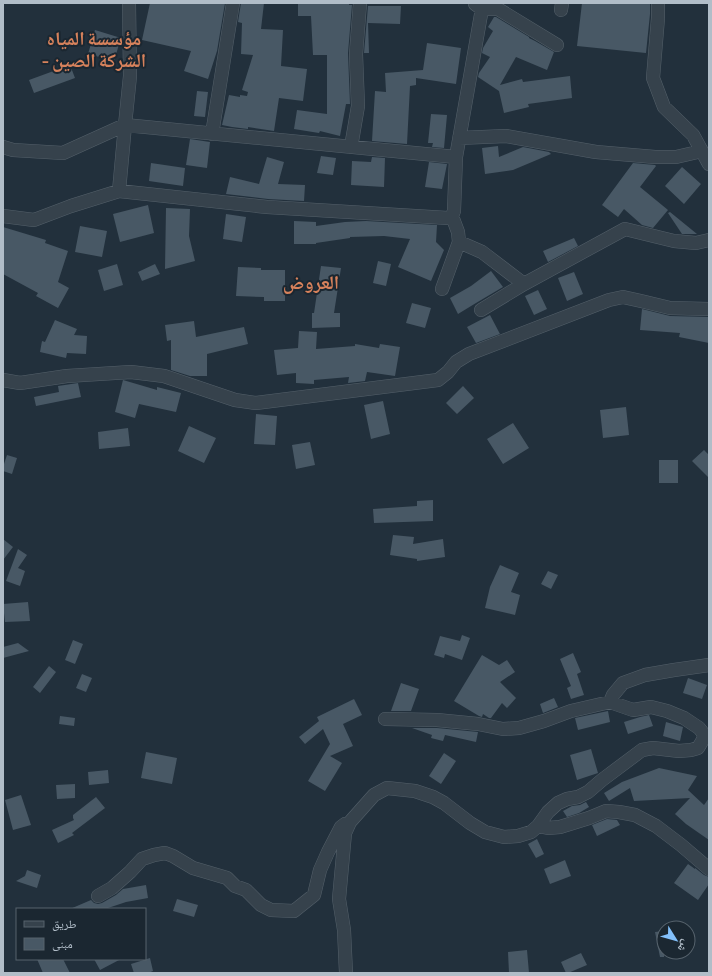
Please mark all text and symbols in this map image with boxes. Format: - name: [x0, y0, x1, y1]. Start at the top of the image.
- district label: مؤسسة المياه - الشركة الصين: [42, 28, 146, 73]
- district label: العروض: [283, 272, 339, 295]
- legend: [16, 908, 146, 960]
- text: طريق: [52, 917, 77, 932]
- north arrow: [656, 920, 696, 960]
- text: مبنى: [52, 937, 73, 952]
- text: ش: [674, 937, 692, 955]

